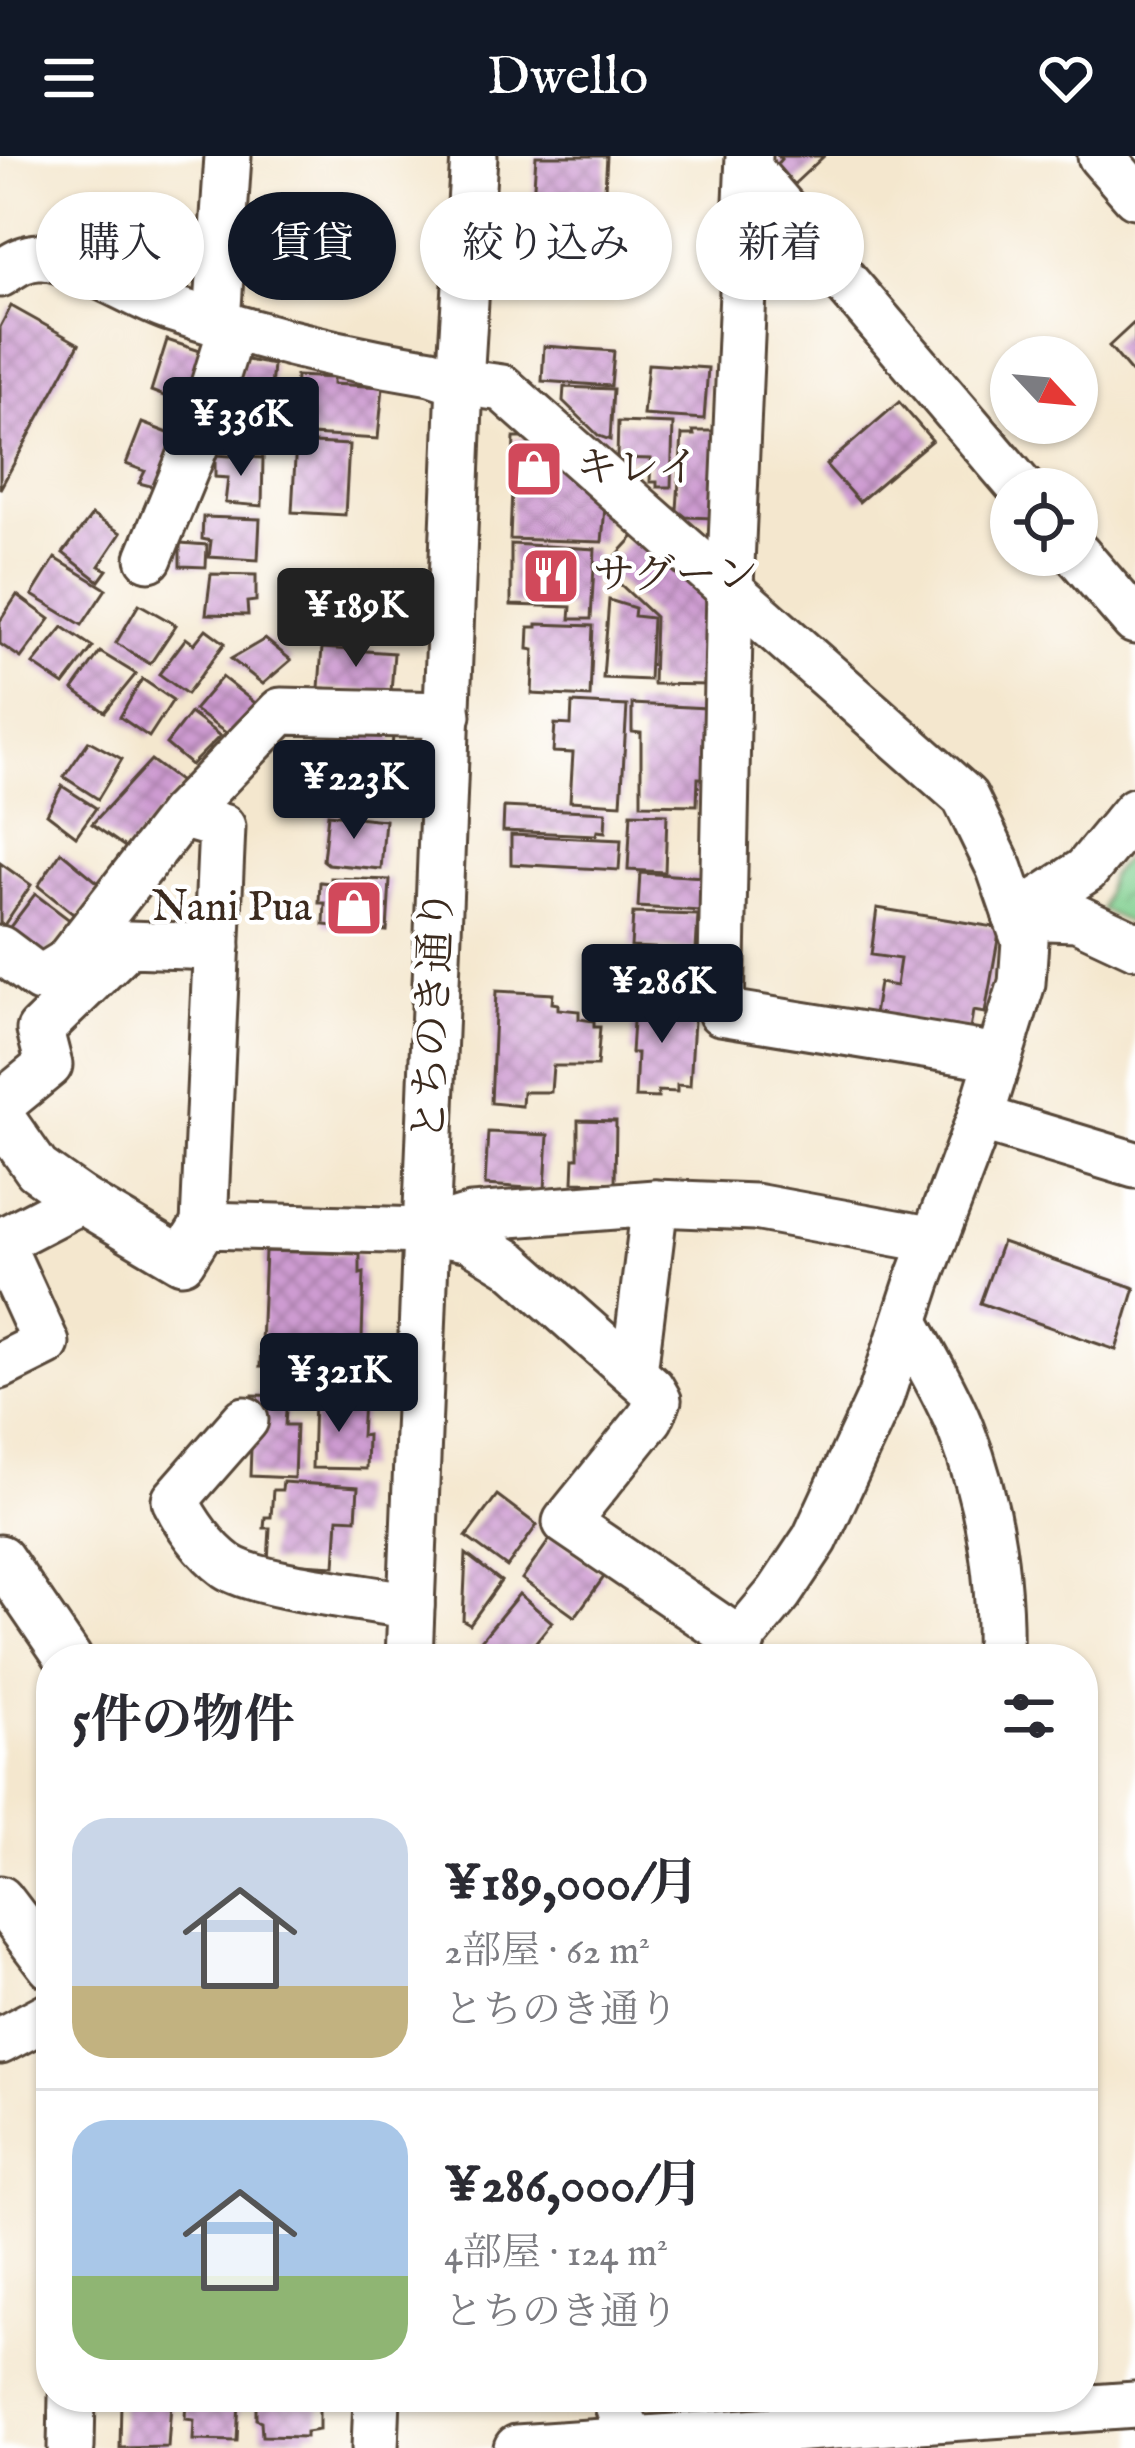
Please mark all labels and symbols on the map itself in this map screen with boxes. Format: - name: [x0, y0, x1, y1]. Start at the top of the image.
- north arrow: [990, 336, 1098, 444]
- pin: ¥336K: [157, 377, 325, 479]
- shop icon: キレイ: [503, 438, 565, 500]
- place label: キレイ: [576, 443, 699, 496]
- restaurant icon: サグーン: [520, 545, 582, 607]
- place label: サグーン: [593, 550, 758, 603]
- pin: ¥189K: [272, 568, 440, 670]
- pin: ¥223K: [270, 740, 438, 842]
- shop icon: Nani Pua: [323, 877, 385, 939]
- place label: Nani Pua: [152, 882, 313, 935]
- street label: とちのき通り: [404, 888, 466, 1142]
- pin: ¥286K: [578, 944, 746, 1046]
- pin: ¥321K: [255, 1333, 423, 1435]

